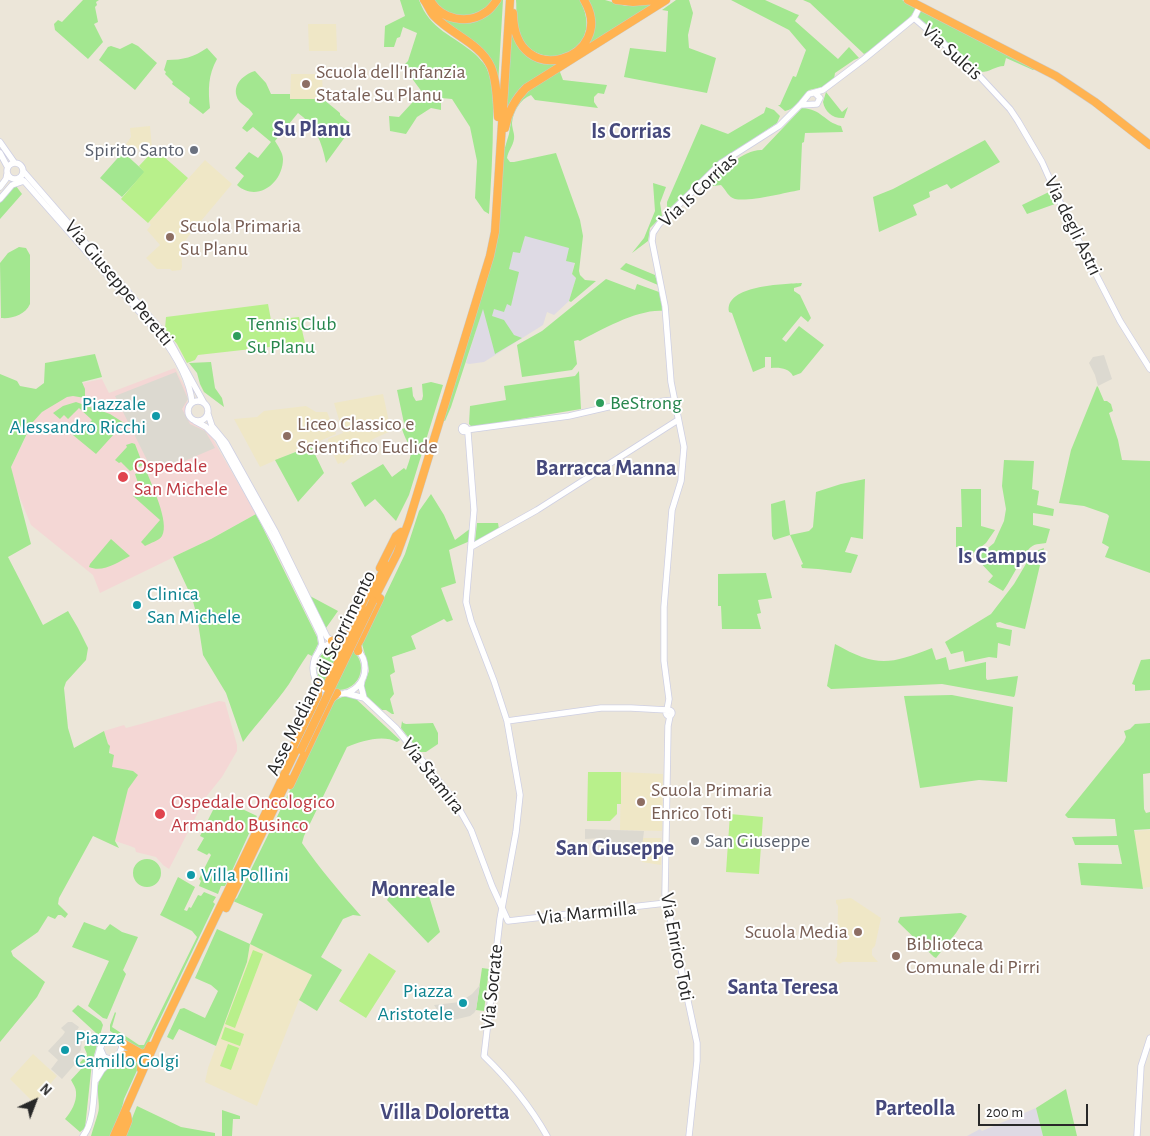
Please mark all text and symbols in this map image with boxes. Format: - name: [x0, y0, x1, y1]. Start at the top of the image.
- street label: Via Sulcis: [917, 19, 987, 85]
- place label: Scuola dell'Infanzia Statale Su Planu: [316, 60, 466, 107]
- marker: Scuola dell'Infanzia Statale Su Planu: [300, 78, 312, 90]
- district label: Su Planu: [273, 116, 351, 142]
- district label: Is Corrias: [591, 118, 671, 144]
- place label: Spirito Santo: [85, 138, 184, 162]
- marker: Spirito Santo: [188, 144, 200, 156]
- street label: Via Is Corrias: [654, 148, 742, 232]
- street label: Via degli Astri: [1039, 172, 1107, 280]
- place label: Scuola Primaria Su Planu: [180, 214, 301, 261]
- street label: Via Giuseppe Peretti: [59, 215, 179, 351]
- marker: Scuola Primaria Su Planu: [164, 231, 176, 243]
- place label: Tennis Club Su Planu: [247, 312, 336, 359]
- marker: Tennis Club Su Planu: [231, 330, 243, 342]
- place label: BeStrong: [610, 391, 682, 415]
- place label: Piazzale Alessandro Ricchi: [10, 392, 146, 439]
- marker: BeStrong: [594, 397, 606, 409]
- marker: Piazzale Alessandro Ricchi: [150, 410, 162, 422]
- place label: Liceo Classico e Scientifico Euclide: [297, 412, 438, 459]
- marker: Liceo Classico e Scientifico Euclide: [281, 430, 293, 442]
- place label: Ospedale San Michele: [134, 454, 228, 501]
- district label: Barracca Manna: [536, 455, 676, 481]
- marker: Ospedale San Michele: [116, 470, 130, 484]
- district label: Is Campus: [958, 543, 1046, 569]
- street label: Asse Mediano di Scorrimento: [261, 567, 381, 779]
- place label: Clinica San Michele: [147, 582, 241, 629]
- marker: Clinica San Michele: [131, 599, 143, 611]
- street label: Via Stamira: [396, 733, 470, 819]
- place label: Scuola Primaria Enrico Toti: [651, 778, 772, 825]
- place label: Ospedale Oncologico Armando Businco: [171, 790, 335, 837]
- marker: Scuola Primaria Enrico Toti: [635, 796, 647, 808]
- marker: Ospedale Oncologico Armando Businco: [153, 807, 167, 821]
- place label: San Giuseppe: [705, 829, 810, 853]
- district label: San Giuseppe: [556, 835, 674, 861]
- marker: San Giuseppe: [689, 835, 701, 847]
- place label: Villa Pollini: [201, 863, 289, 887]
- marker: Villa Pollini: [185, 869, 197, 881]
- district label: Monreale: [371, 876, 455, 902]
- street label: Via Enrico Toti: [655, 891, 699, 1003]
- street label: Via Marmilla: [536, 896, 638, 930]
- place label: Scuola Media: [745, 920, 848, 944]
- marker: Scuola Media: [852, 926, 864, 938]
- place label: Biblioteca Comunale di Pirri: [906, 932, 1040, 979]
- street label: Via Socrate: [476, 943, 508, 1031]
- marker: Biblioteca Comunale di Pirri: [890, 950, 902, 962]
- district label: Santa Teresa: [727, 974, 839, 1000]
- place label: Piazza Aristotele: [378, 979, 453, 1026]
- marker: Piazza Aristotele: [457, 997, 469, 1009]
- place label: Piazza Camillo Golgi: [75, 1026, 179, 1073]
- marker: Piazza Camillo Golgi: [59, 1044, 71, 1056]
- north arrow: [10, 1076, 60, 1126]
- text: N: [37, 1082, 54, 1098]
- scale bar: [980, 1094, 1090, 1126]
- district label: Parteolla: [875, 1095, 955, 1121]
- district label: Villa Doloretta: [380, 1099, 510, 1125]
- text: 200 m: [986, 1105, 1023, 1120]

